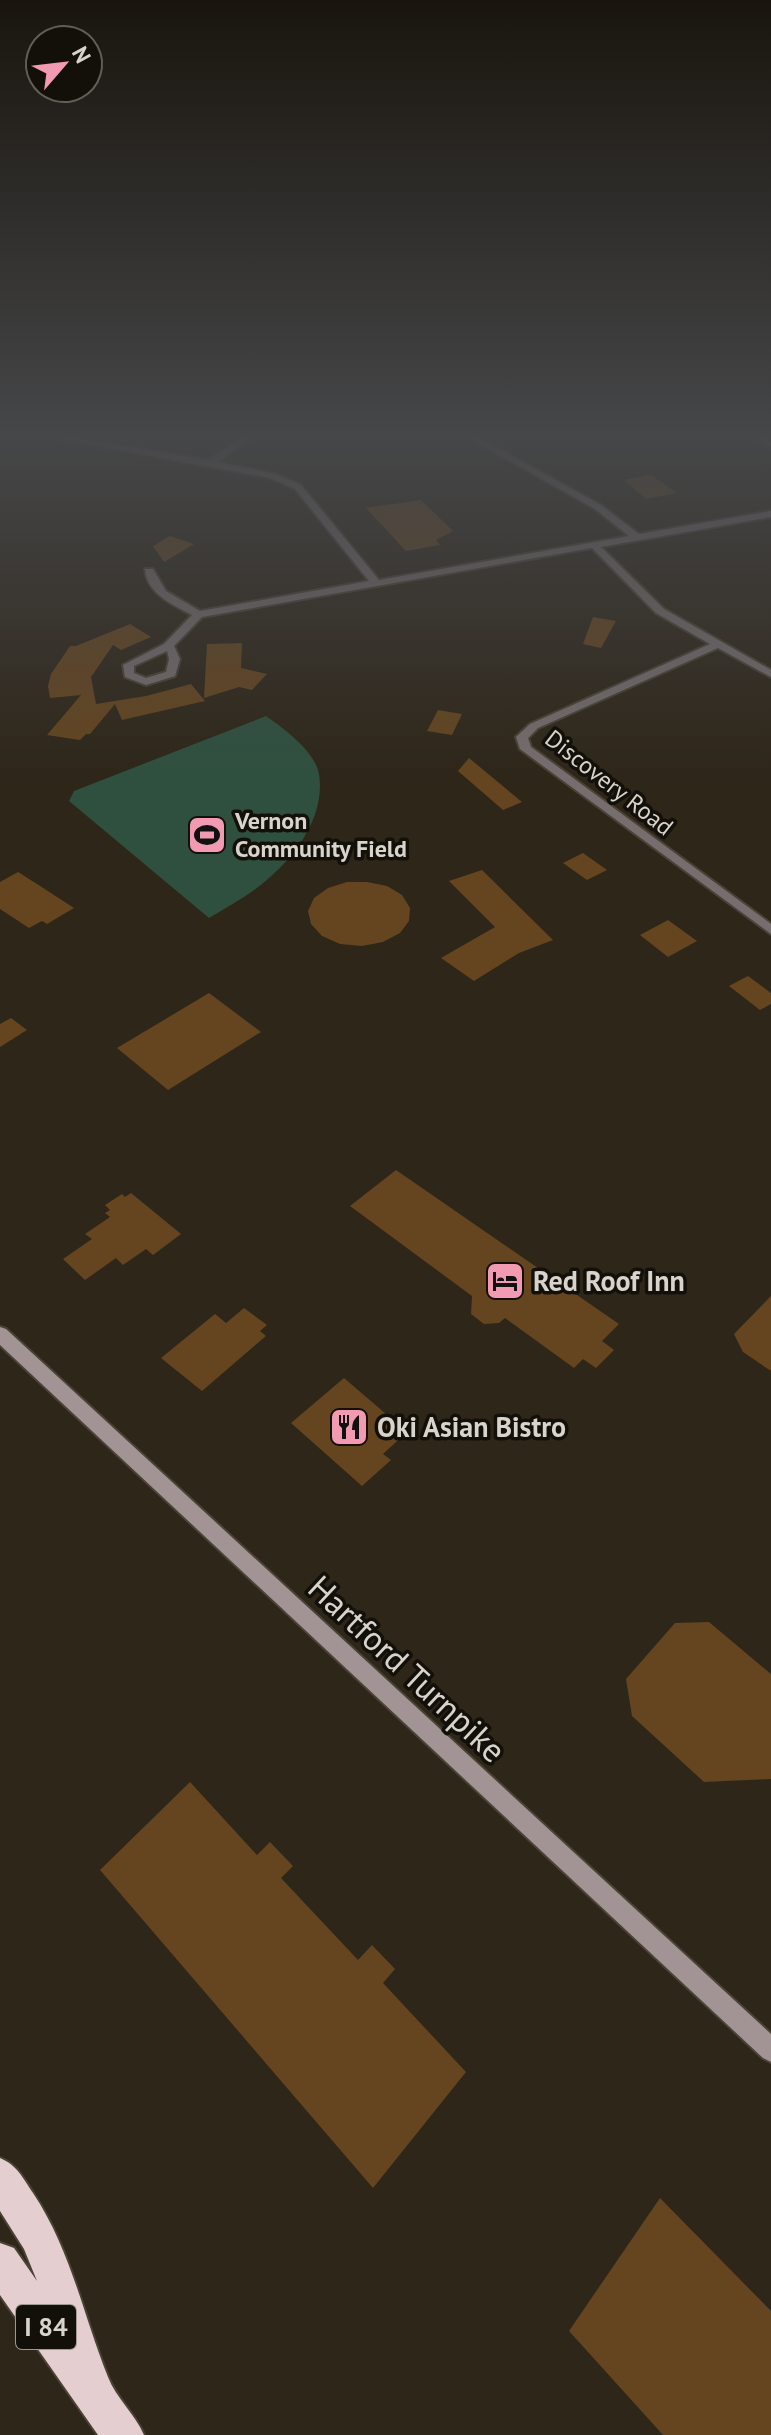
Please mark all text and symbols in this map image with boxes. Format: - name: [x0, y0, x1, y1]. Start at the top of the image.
- north arrow: [24, 24, 104, 104]
- text: N: [66, 42, 97, 68]
- street label: Discovery Road: [539, 723, 680, 842]
- place label: Vernon Community Field: [234, 805, 407, 864]
- sports icon: Vernon Community Field: [186, 814, 228, 856]
- hotel icon: Red Roof Inn: [484, 1260, 526, 1302]
- place label: Red Roof Inn: [533, 1262, 685, 1299]
- restaurant icon: Oki Asian Bistro: [328, 1406, 370, 1448]
- place label: Oki Asian Bistro: [377, 1408, 566, 1445]
- street label: Hartford Turnpike: [299, 1565, 516, 1771]
- road number: I 84: [16, 2305, 76, 2349]

